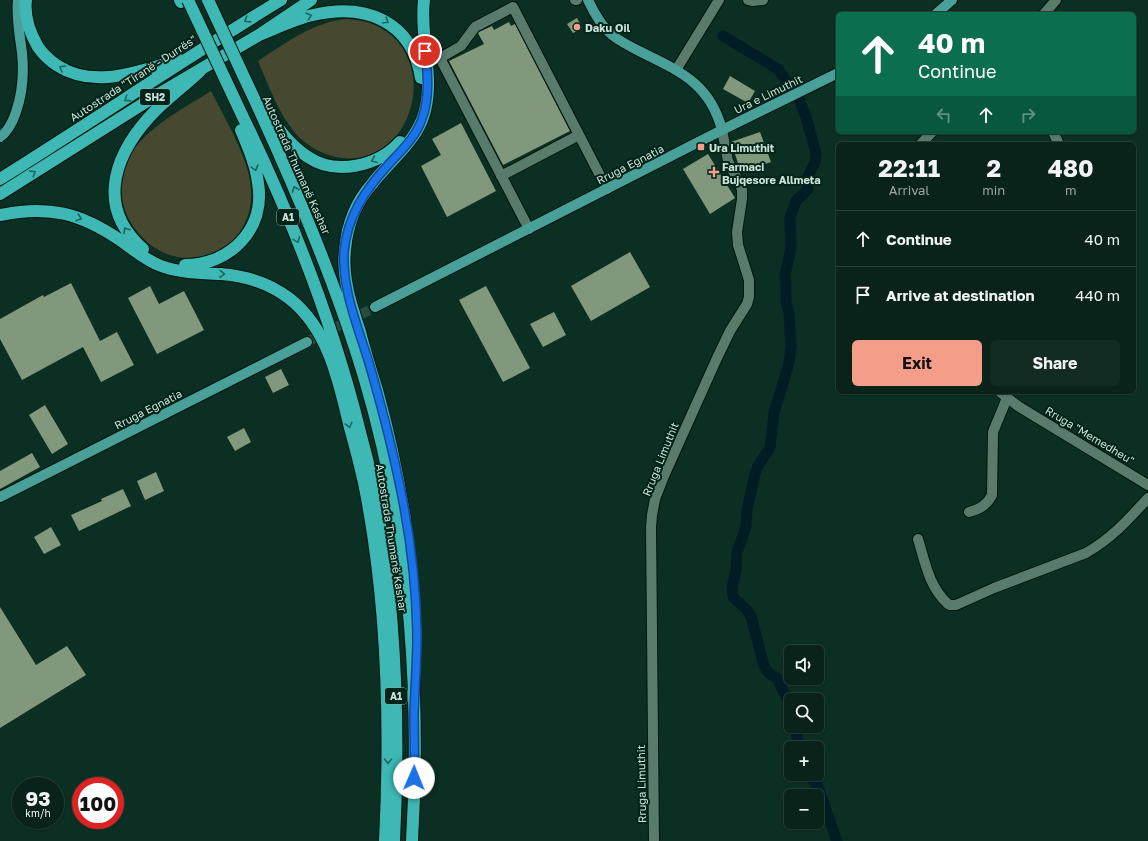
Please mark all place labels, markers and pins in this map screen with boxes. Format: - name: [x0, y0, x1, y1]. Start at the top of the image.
- place label: Daku Oil: [585, 21, 630, 34]
- marker: Daku Oil: [572, 22, 582, 32]
- pin: [408, 34, 442, 68]
- place label: Ura Limuthit: [709, 141, 775, 154]
- marker: Ura Limuthit: [696, 142, 706, 152]
- place label: Farmaci Bujqesore Allmeta: [722, 160, 821, 186]
- marker: Farmaci Bujqesore Allmeta: [709, 167, 719, 177]

